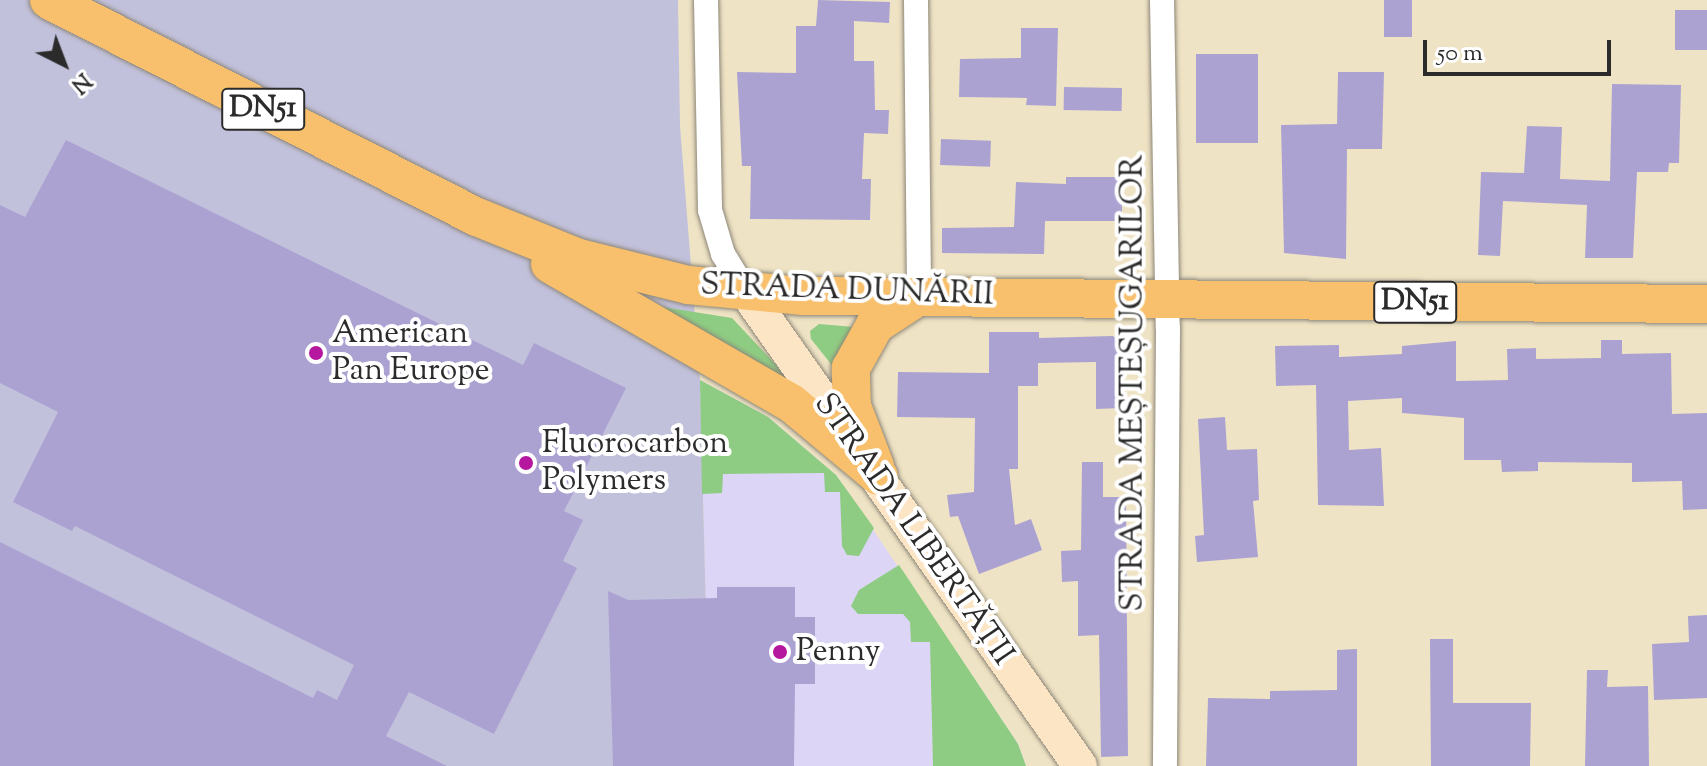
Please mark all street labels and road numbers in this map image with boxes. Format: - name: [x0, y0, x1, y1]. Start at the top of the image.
- road number: DN51: [221, 83, 305, 135]
- street label: STRADA MEȘTEȘUGARILOR: [1115, 154, 1153, 612]
- street label: STRADA DUNĂRII: [700, 267, 994, 315]
- road number: DN51: [1373, 276, 1457, 328]
- street label: STRADA LIBERTĂȚII: [805, 387, 1021, 673]

